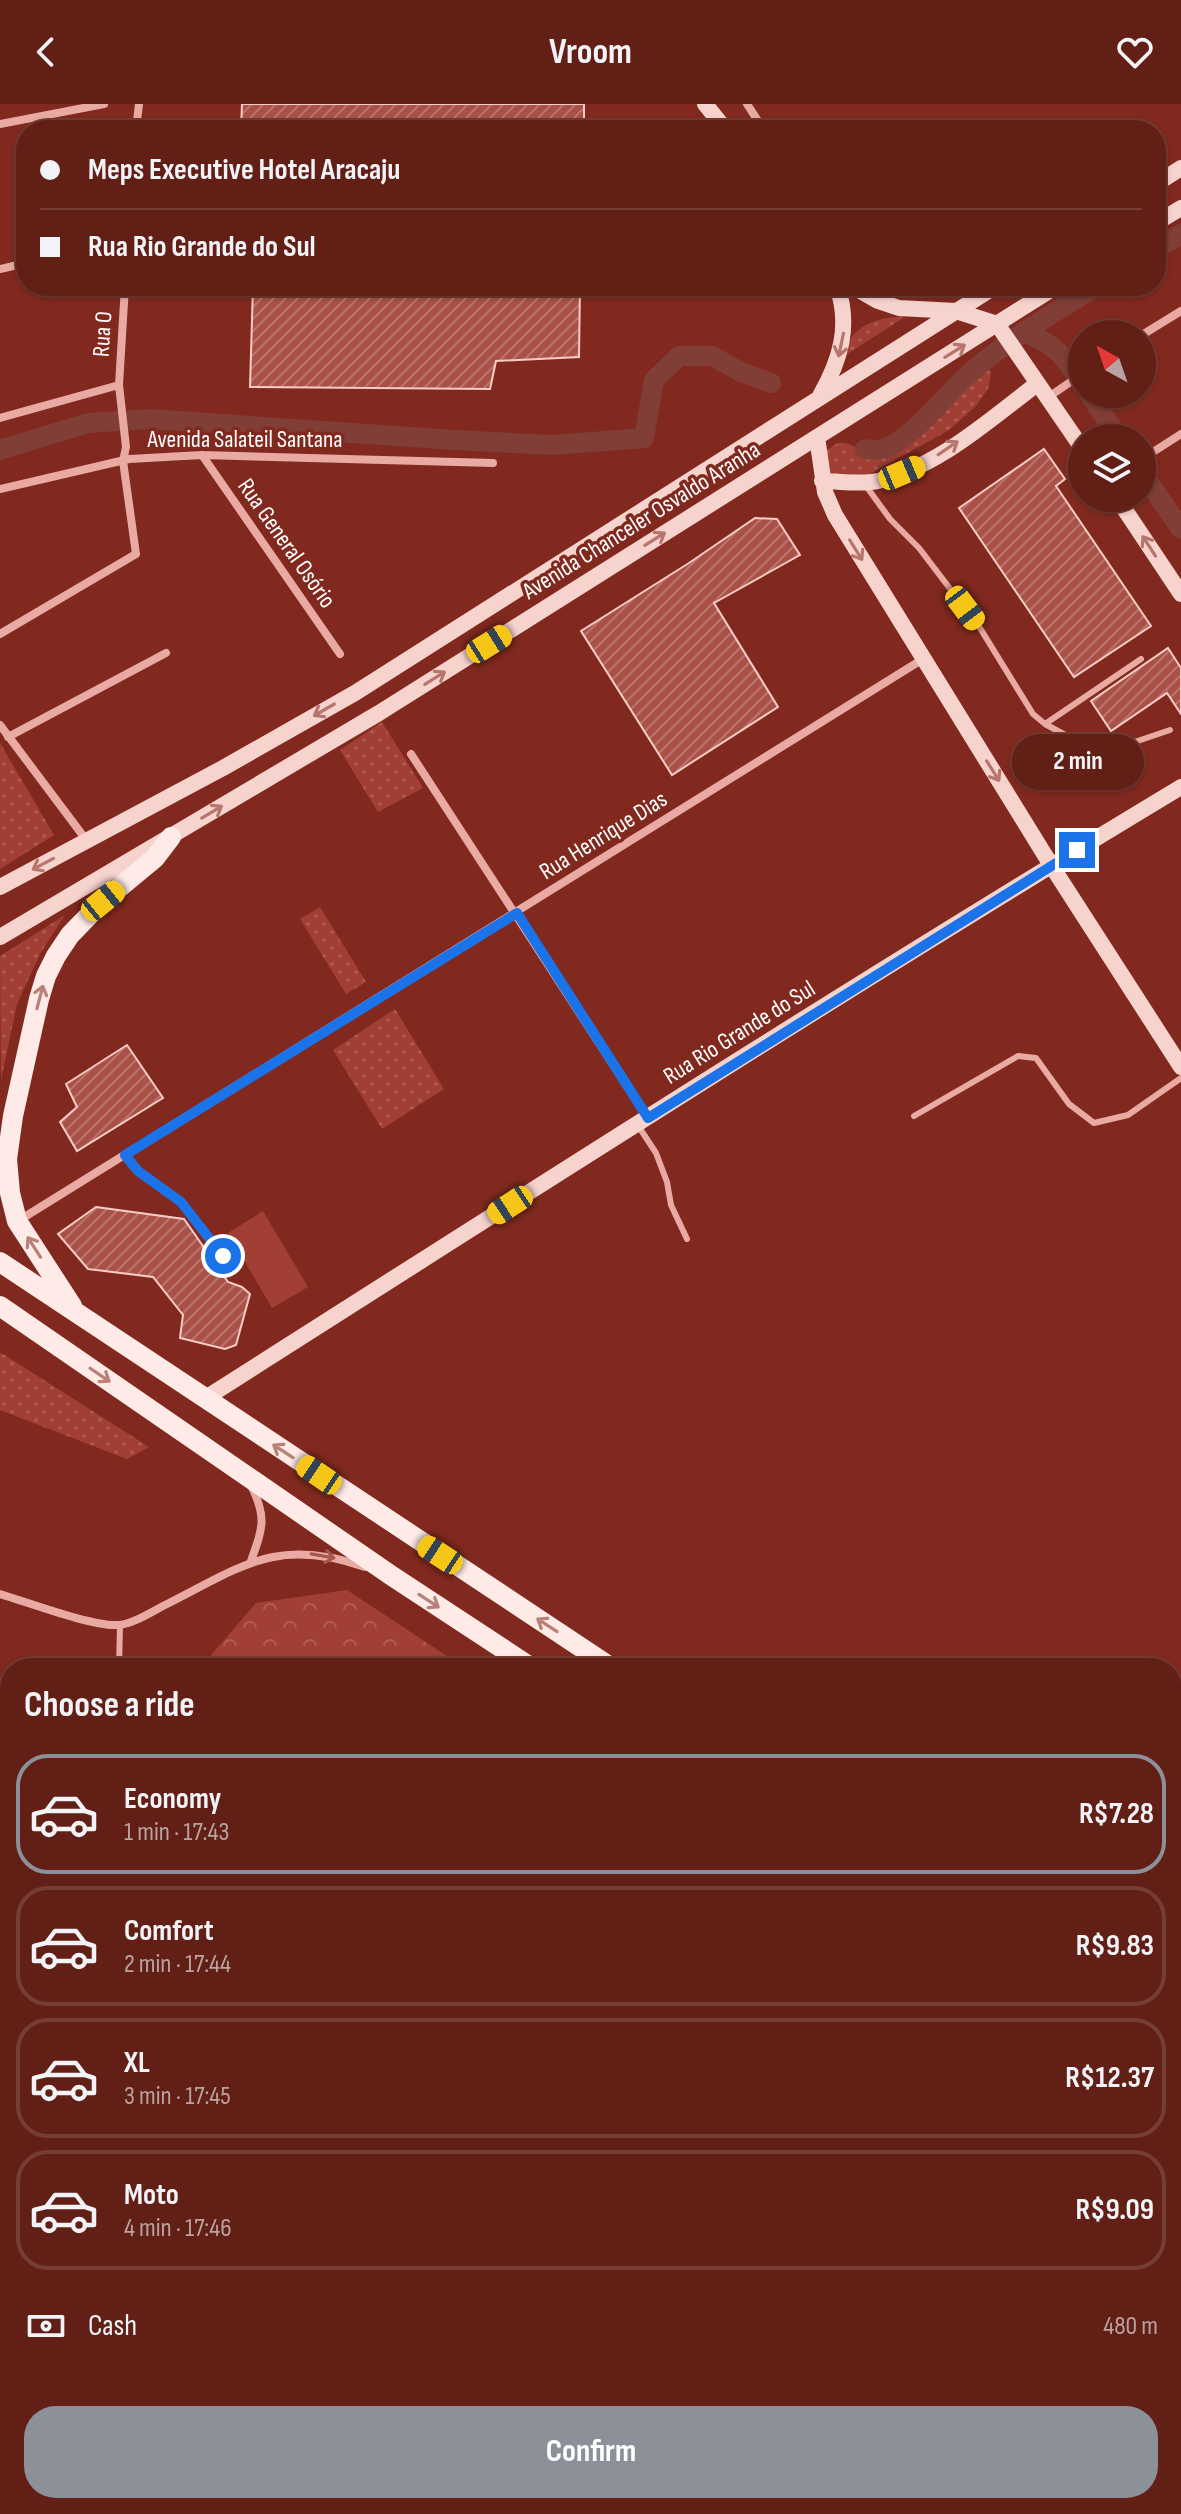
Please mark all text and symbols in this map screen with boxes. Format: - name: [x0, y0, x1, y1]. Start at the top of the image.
- icon: back: [24, 30, 68, 74]
- icon: heart: [1113, 30, 1157, 74]
- text: Vroom: [549, 31, 632, 74]
- text: Meps Executive Hotel Aracaju: [88, 152, 400, 188]
- text: Rua Rio Grande do Sul: [88, 229, 316, 265]
- street label: Rua O: [86, 310, 119, 358]
- north arrow: [1068, 320, 1156, 408]
- map controls: [1068, 320, 1156, 512]
- one-way arrow: [833, 332, 848, 358]
- one-way arrow: [943, 342, 966, 358]
- button: layers: [1068, 424, 1156, 512]
- street label: Avenida Salateil Santana: [146, 425, 343, 454]
- street label: Avenida Chanceler Osvaldo Aranha: [516, 435, 766, 606]
- one-way arrow: [937, 440, 959, 456]
- car: [875, 453, 929, 493]
- street label: Rua General Osório: [231, 473, 342, 614]
- one-way arrow: [643, 531, 666, 547]
- one-way arrow: [1141, 536, 1157, 558]
- one-way arrow: [849, 538, 865, 561]
- car: [941, 582, 989, 634]
- car: [462, 621, 516, 667]
- one-way arrow: [423, 670, 446, 686]
- one-way arrow: [313, 703, 336, 719]
- callout: 2 min: [1011, 734, 1143, 790]
- text: 2 min: [1053, 746, 1103, 777]
- one-way arrow: [985, 759, 1001, 782]
- street label: Rua Henrique Dias: [534, 785, 673, 886]
- one-way arrow: [200, 804, 223, 820]
- route end: [1059, 832, 1095, 868]
- one-way arrow: [32, 856, 56, 872]
- car: [77, 877, 129, 925]
- street label: Rua Rio Grande do Sul: [658, 974, 821, 1091]
- one-way arrow: [34, 984, 49, 1010]
- car: [483, 1182, 537, 1228]
- one-way arrow: [25, 1236, 41, 1259]
- route start: [205, 1238, 241, 1274]
- one-way arrow: [88, 1366, 110, 1383]
- one-way arrow: [272, 1443, 295, 1459]
- car: [292, 1452, 346, 1498]
- car: [413, 1532, 467, 1578]
- one-way arrow: [309, 1549, 335, 1564]
- one-way arrow: [418, 1593, 440, 1609]
- one-way arrow: [536, 1617, 558, 1633]
- text: Choose a ride: [24, 1684, 195, 1727]
- icon: car: [28, 1778, 100, 1850]
- text: Economy: [124, 1781, 221, 1817]
- text: R$7.28: [1079, 1796, 1154, 1832]
- text: 1 min · 17:43: [124, 1817, 229, 1848]
- icon: car: [28, 1910, 100, 1982]
- text: Comfort: [124, 1913, 214, 1949]
- text: R$9.83: [1076, 1928, 1154, 1964]
- text: 2 min · 17:44: [124, 1949, 231, 1980]
- icon: car: [28, 2042, 100, 2114]
- text: XL: [124, 2045, 150, 2081]
- text: R$12.37: [1065, 2060, 1154, 2096]
- text: 3 min · 17:45: [124, 2081, 231, 2112]
- icon: car: [28, 2174, 100, 2246]
- text: Moto: [124, 2177, 179, 2213]
- text: R$9.09: [1076, 2192, 1154, 2228]
- text: 4 min · 17:46: [124, 2213, 232, 2244]
- icon: cash: [24, 2304, 68, 2348]
- text: Cash: [88, 2308, 137, 2344]
- text: 480 m: [1103, 2311, 1158, 2342]
- button: Confirm: [24, 2406, 1158, 2498]

